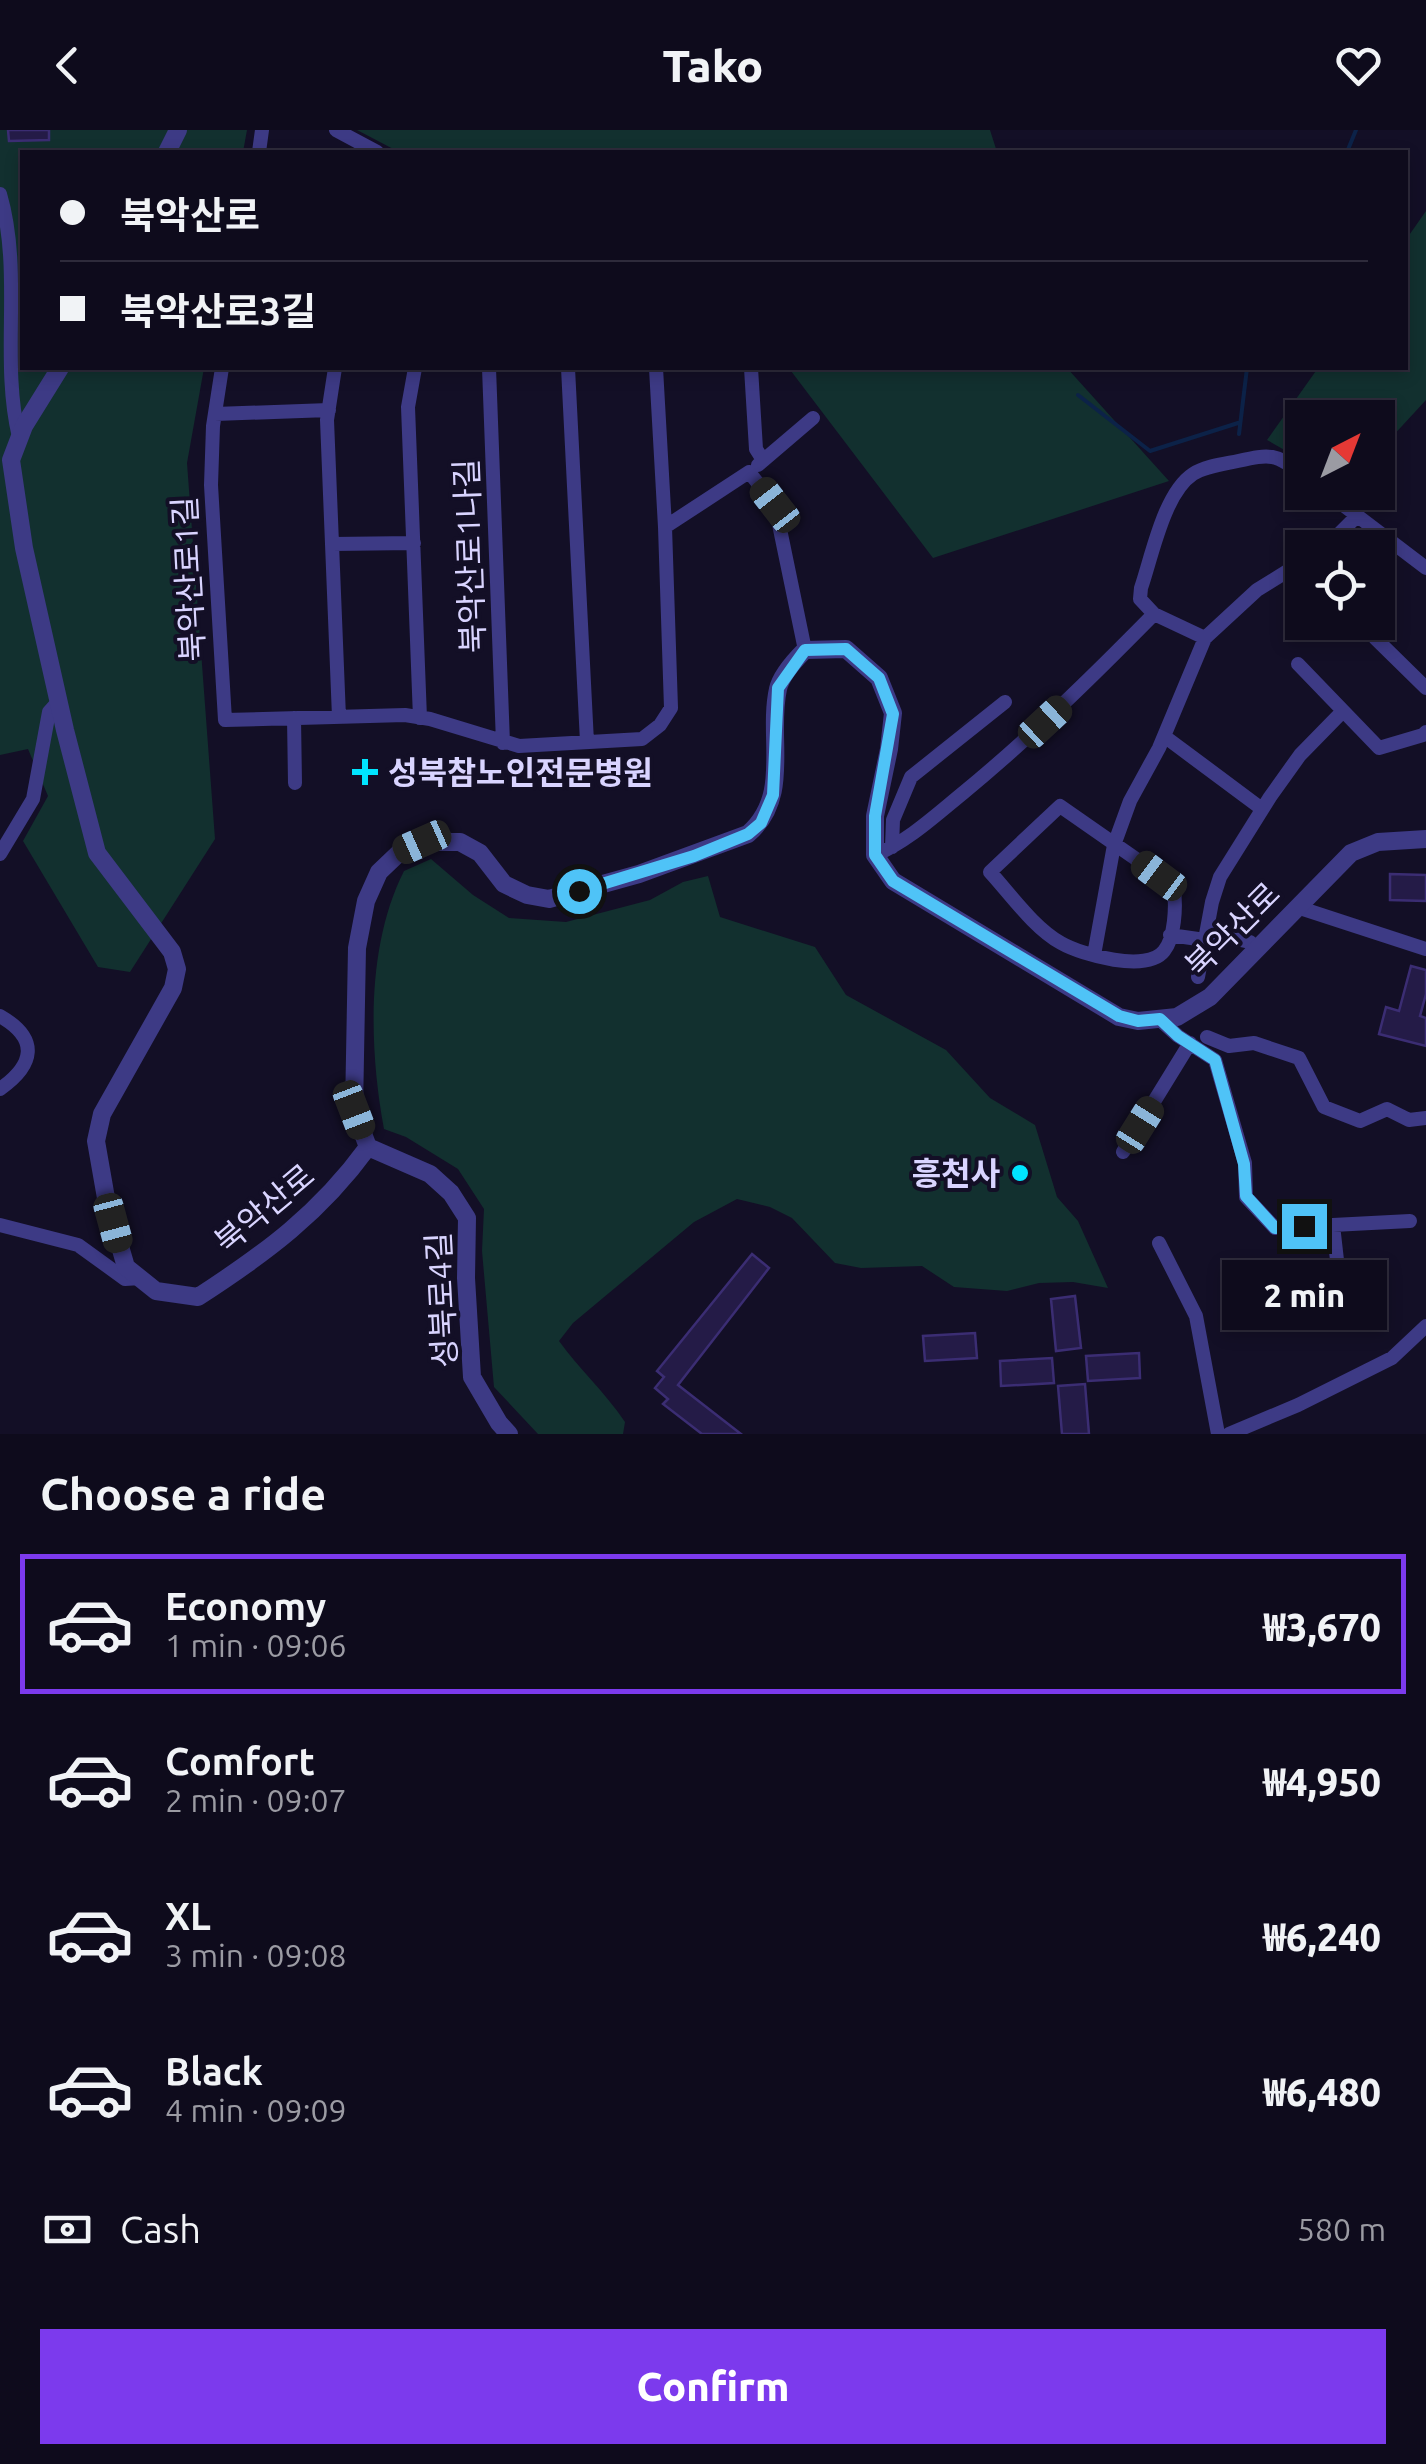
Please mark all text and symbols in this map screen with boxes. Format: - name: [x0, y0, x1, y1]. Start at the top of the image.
- icon: back: [40, 38, 95, 93]
- icon: heart: [1331, 38, 1386, 93]
- text: Tako: [663, 40, 763, 91]
- text: 북악산로: [120, 194, 260, 236]
- text: 북악산로3길: [120, 290, 316, 332]
- north arrow: [1285, 400, 1395, 510]
- map controls: [1285, 400, 1395, 640]
- street label: 북악산로1나길: [448, 458, 490, 654]
- car: [745, 472, 805, 538]
- street label: 북악산로1길: [166, 496, 210, 662]
- button: locate: [1285, 530, 1395, 640]
- car: [1013, 691, 1077, 753]
- place label: 성북참노인전문병원: [388, 754, 653, 790]
- marker: 성북참노인전문병원: [352, 759, 378, 785]
- car: [388, 816, 456, 868]
- car: [1126, 846, 1192, 906]
- route start: [557, 869, 602, 914]
- street label: 북악산로: [1178, 875, 1286, 983]
- car: [329, 1077, 379, 1143]
- car: [1111, 1092, 1169, 1158]
- place label: 흥천사: [912, 1155, 1001, 1191]
- street label: 북악산로: [207, 1156, 321, 1260]
- marker: 흥천사: [1009, 1162, 1031, 1184]
- car: [91, 1190, 135, 1256]
- route end: [1282, 1204, 1327, 1249]
- street label: 성북로4길: [419, 1231, 463, 1369]
- callout: 2 min: [1222, 1261, 1386, 1331]
- text: 2 min: [1264, 1277, 1345, 1313]
- text: Choose a ride: [40, 1468, 326, 1519]
- icon: car: [45, 1579, 135, 1669]
- text: Economy: [165, 1585, 326, 1627]
- text: ₩3,670: [1263, 1606, 1381, 1648]
- text: 1 min · 09:06: [165, 1627, 347, 1663]
- icon: car: [45, 1734, 135, 1824]
- text: Comfort: [165, 1740, 315, 1782]
- text: ₩4,950: [1263, 1761, 1381, 1803]
- text: 2 min · 09:07: [165, 1782, 347, 1818]
- icon: car: [45, 1889, 135, 1979]
- text: XL: [165, 1895, 211, 1937]
- text: ₩6,240: [1263, 1916, 1381, 1958]
- text: 3 min · 09:08: [165, 1937, 347, 1973]
- icon: car: [45, 2044, 135, 2134]
- text: Black: [165, 2050, 263, 2092]
- text: ₩6,480: [1263, 2071, 1381, 2113]
- text: 4 min · 09:09: [165, 2092, 347, 2128]
- icon: cash: [40, 2202, 95, 2257]
- text: Cash: [120, 2208, 201, 2250]
- text: 580 m: [1297, 2211, 1386, 2247]
- button: Confirm: [40, 2329, 1386, 2444]

